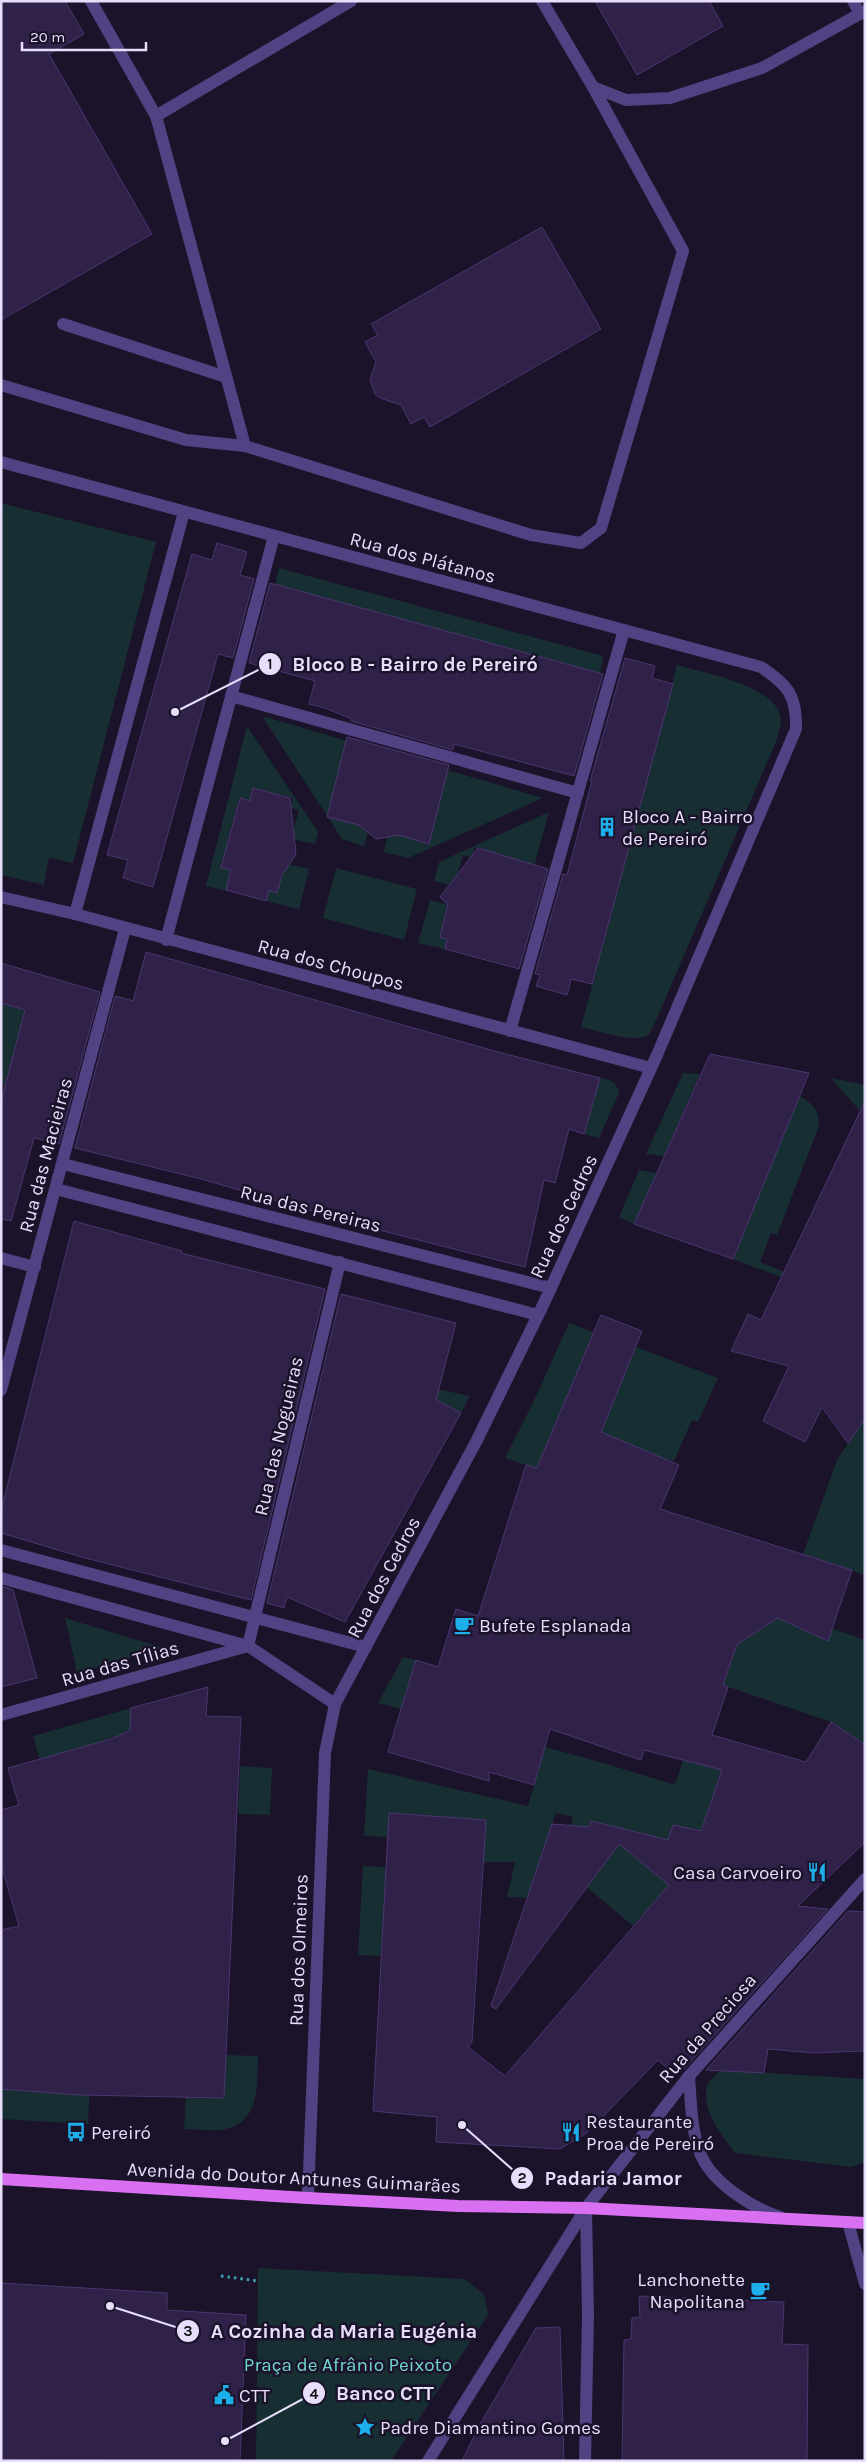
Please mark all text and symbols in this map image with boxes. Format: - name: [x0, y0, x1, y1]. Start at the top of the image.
- scale bar: [22, 20, 146, 52]
- text: 20 m: [30, 28, 65, 46]
- street label: Rua dos Plátanos: [347, 528, 498, 588]
- callout: Bloco B - Bairro de Pereiró: [257, 646, 548, 681]
- text: Bloco B - Bairro de Pereiró: [292, 653, 538, 676]
- text: 1: [267, 655, 273, 673]
- place label: Bloco A - Bairro de Pereiró: [622, 806, 753, 850]
- building icon: Bloco A - Bairro de Pereiró: [596, 816, 618, 838]
- street label: Rua dos Choupos: [255, 935, 406, 995]
- street label: Rua das Macieiras: [15, 1076, 77, 1235]
- street label: Rua dos Cedros: [526, 1151, 602, 1282]
- street label: Rua das Pereiras: [238, 1181, 383, 1237]
- street label: Rua das Nogueiras: [250, 1354, 308, 1518]
- street label: Rua dos Cedros: [343, 1513, 425, 1642]
- cafe icon: Bufete Esplanada: [453, 1614, 475, 1636]
- place label: Bufete Esplanada: [479, 1615, 631, 1637]
- street label: Rua das Tílias: [59, 1637, 181, 1691]
- restaurant icon: Casa Carvoeiro: [806, 1861, 828, 1883]
- place label: Casa Carvoeiro: [673, 1862, 802, 1884]
- street label: Rua dos Olmeiros: [285, 1874, 313, 2027]
- street label: Rua da Preciosa: [654, 1969, 761, 2088]
- place label: Restaurante Proa de Pereiró: [586, 2111, 714, 2155]
- bus stop icon: Pereiró: [65, 2121, 87, 2143]
- restaurant icon: Restaurante Proa de Pereiró: [560, 2121, 582, 2143]
- place label: Pereiró: [91, 2122, 151, 2144]
- street label: Avenida do Doutor Antunes Guimarães: [127, 2158, 461, 2198]
- callout: Padaria Jamor: [509, 2160, 692, 2195]
- text: Padaria Jamor: [544, 2167, 682, 2190]
- text: 2: [517, 2169, 527, 2187]
- place label: Lanchonette Napolitana: [637, 2269, 745, 2313]
- cafe icon: Lanchonette Napolitana: [749, 2279, 771, 2301]
- callout: A Cozinha da Maria Eugénia: [175, 2313, 487, 2348]
- text: A Cozinha da Maria Eugénia: [211, 2320, 477, 2343]
- text: 3: [183, 2322, 193, 2340]
- park label: Praça de Afrânio Peixoto: [244, 2354, 452, 2376]
- callout: Banco CTT: [301, 2376, 444, 2411]
- text: Banco CTT: [336, 2382, 434, 2405]
- public building icon: CTT: [213, 2384, 235, 2406]
- place label: CTT: [239, 2385, 270, 2407]
- text: 4: [310, 2385, 319, 2403]
- place icon: Padre Diamantino Gomes: [354, 2416, 376, 2438]
- place label: Padre Diamantino Gomes: [380, 2417, 601, 2439]

